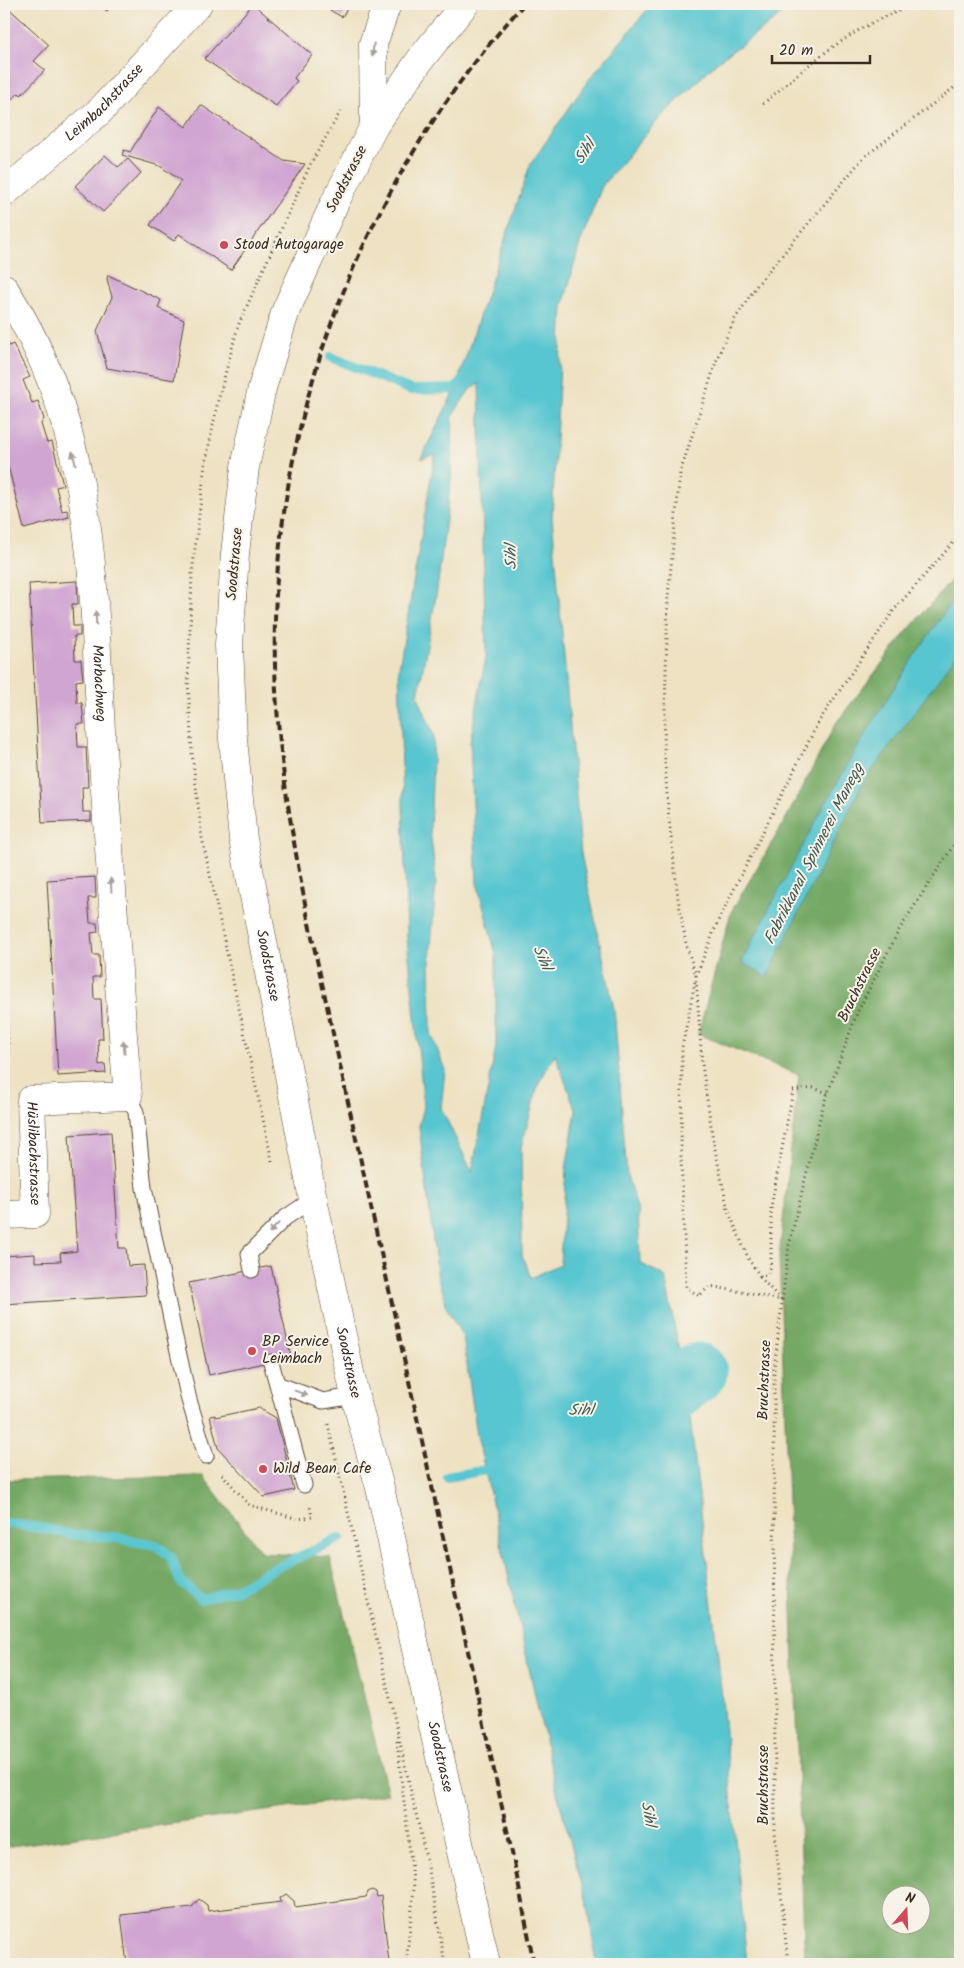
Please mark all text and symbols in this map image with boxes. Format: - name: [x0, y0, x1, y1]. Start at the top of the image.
- scale bar: [772, 32, 869, 64]
- text: 20 m: [779, 39, 813, 63]
- one-way arrow: [368, 42, 376, 58]
- street label: Leimbachstrasse: [59, 58, 150, 148]
- water label: Sihl: [568, 132, 604, 169]
- street label: Soodstrasse: [320, 141, 374, 217]
- place label: Stood Autogarage: [234, 233, 344, 257]
- marker: Stood Autogarage: [218, 239, 230, 251]
- one-way arrow: [70, 450, 78, 465]
- street label: Soodstrasse: [220, 526, 250, 601]
- water label: Sihl: [499, 542, 524, 569]
- one-way arrow: [91, 610, 99, 626]
- street label: Marbachweg: [85, 644, 113, 723]
- water label: Fabrikkanal Spinnerei Manegg: [757, 758, 871, 949]
- one-way arrow: [107, 877, 115, 893]
- street label: Soodstrasse: [249, 928, 286, 1004]
- water label: Sihl: [526, 942, 560, 977]
- street label: Bruchstrasse: [832, 943, 888, 1026]
- one-way arrow: [120, 1039, 128, 1055]
- street label: Hüslibachstrasse: [19, 1101, 47, 1206]
- one-way arrow: [268, 1222, 280, 1234]
- street label: Soodstrasse: [329, 1324, 367, 1401]
- place label: BP Service Leimbach: [262, 1330, 329, 1371]
- street label: Bruchstrasse: [752, 1339, 778, 1420]
- marker: BP Service Leimbach: [246, 1345, 258, 1357]
- one-way arrow: [294, 1389, 309, 1397]
- water label: Sihl: [569, 1398, 596, 1423]
- place label: Wild Bean Cafe: [273, 1457, 371, 1481]
- marker: Wild Bean Cafe: [257, 1463, 269, 1475]
- street label: Soodstrasse: [420, 1719, 460, 1795]
- street label: Bruchstrasse: [752, 1745, 776, 1825]
- water label: Sihl: [634, 1800, 663, 1831]
- north arrow: [882, 1886, 932, 1936]
- text: N: [902, 1887, 918, 1911]

